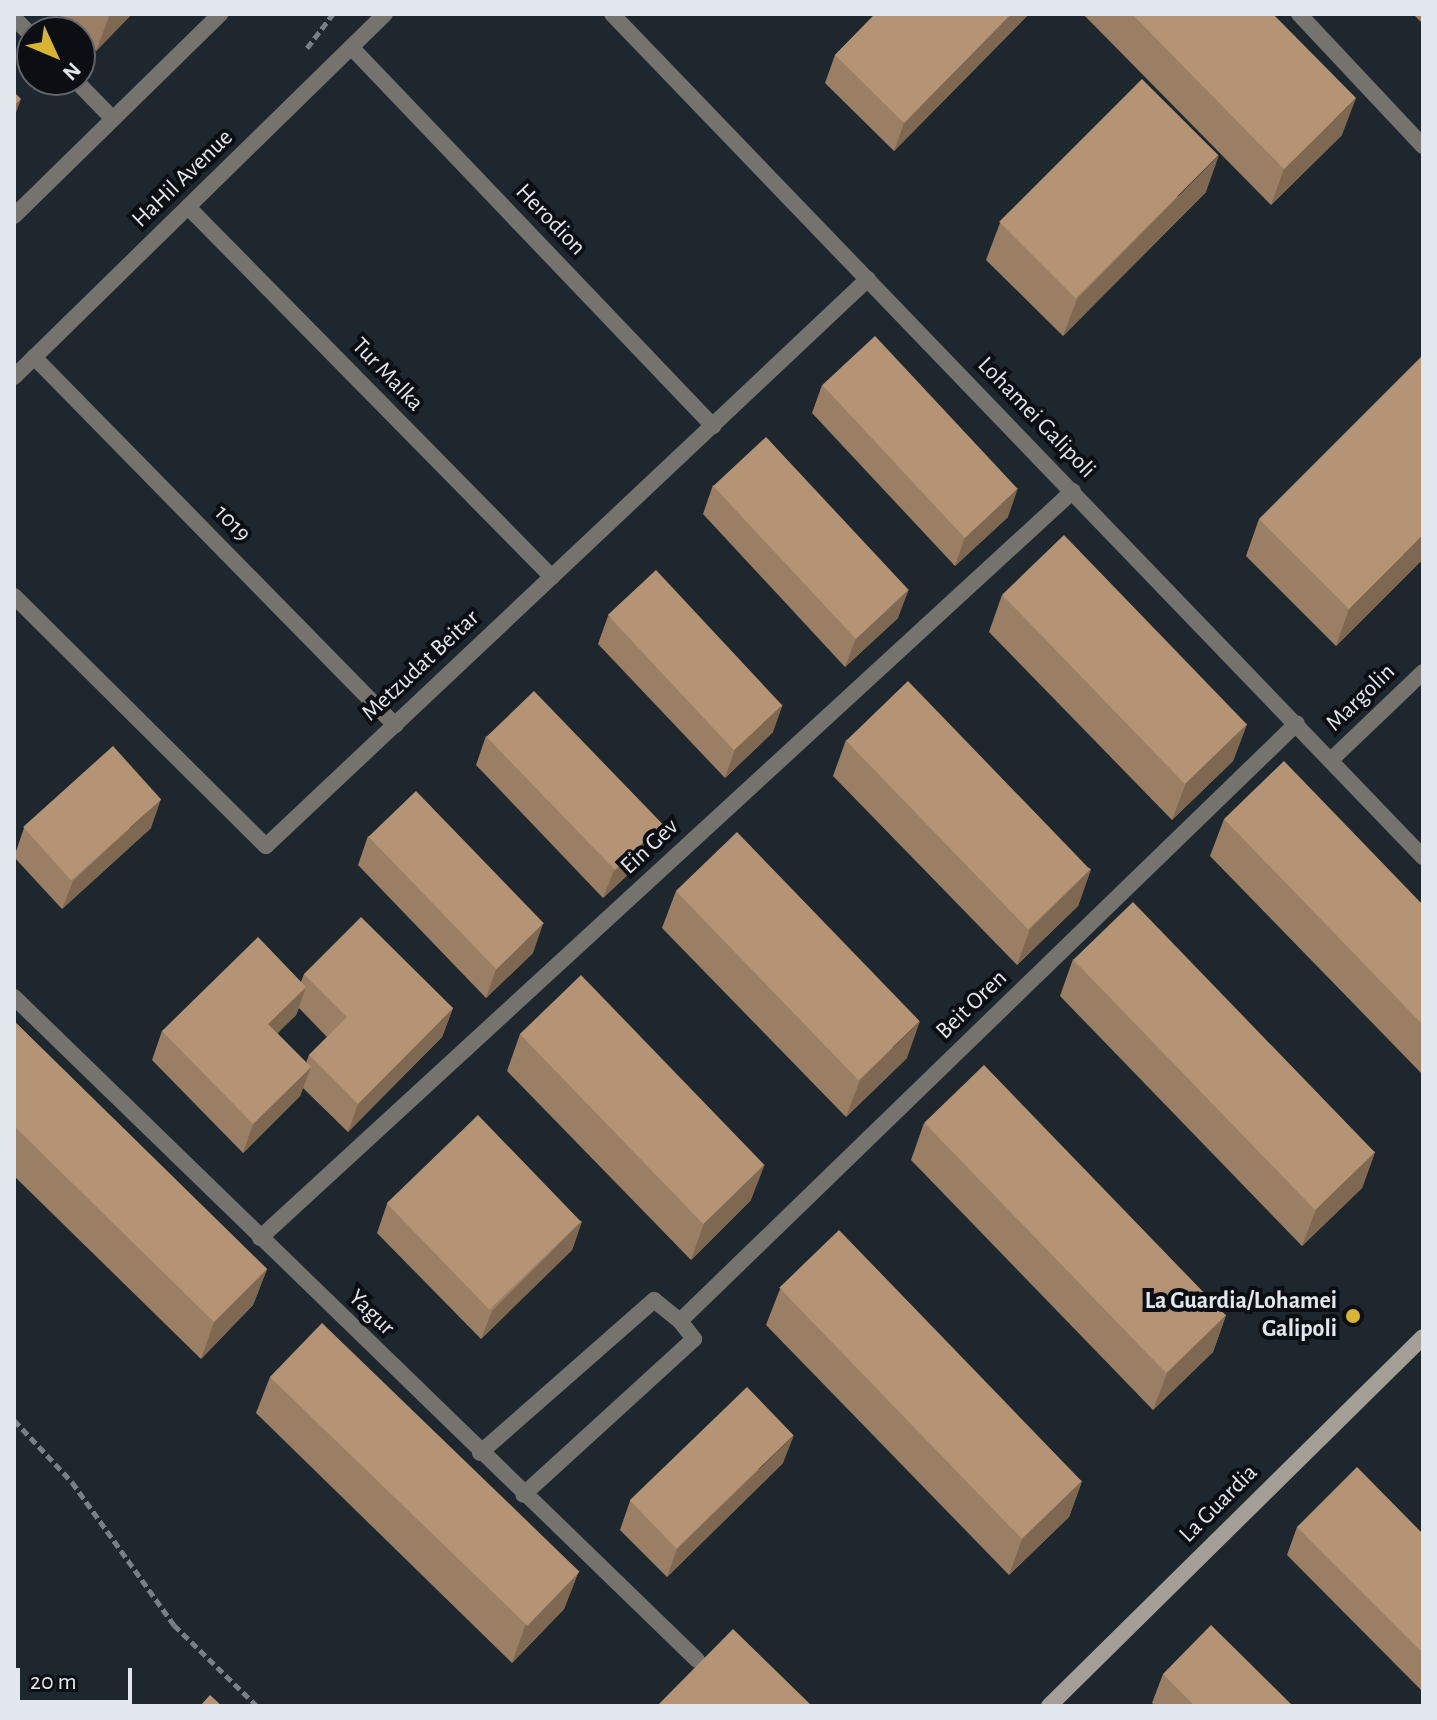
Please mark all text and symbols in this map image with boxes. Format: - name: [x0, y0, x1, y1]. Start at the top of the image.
- north arrow: [16, 16, 96, 96]
- text: N: [59, 58, 85, 84]
- street label: HaHil Avenue: [127, 124, 239, 234]
- street label: Herodion: [509, 178, 591, 262]
- street label: Tur Malka: [345, 332, 429, 418]
- street label: Lohamei Galipoli: [971, 351, 1101, 485]
- street label: 1019: [208, 499, 256, 549]
- street label: Metzudat Beitar: [356, 604, 486, 728]
- street label: Margolin: [1320, 658, 1402, 738]
- street label: Ein Gev: [615, 813, 685, 881]
- street label: Beit Oren: [931, 964, 1013, 1046]
- street label: Yagur: [342, 1284, 400, 1342]
- place label: La Guardia/Lohamei Galipoli: [1145, 1288, 1337, 1344]
- marker: La Guardia/Lohamei Galipoli: [1344, 1307, 1362, 1325]
- street label: La Guardia: [1174, 1459, 1264, 1549]
- scale bar: [20, 1652, 136, 1702]
- text: 20 m: [30, 1670, 77, 1694]

